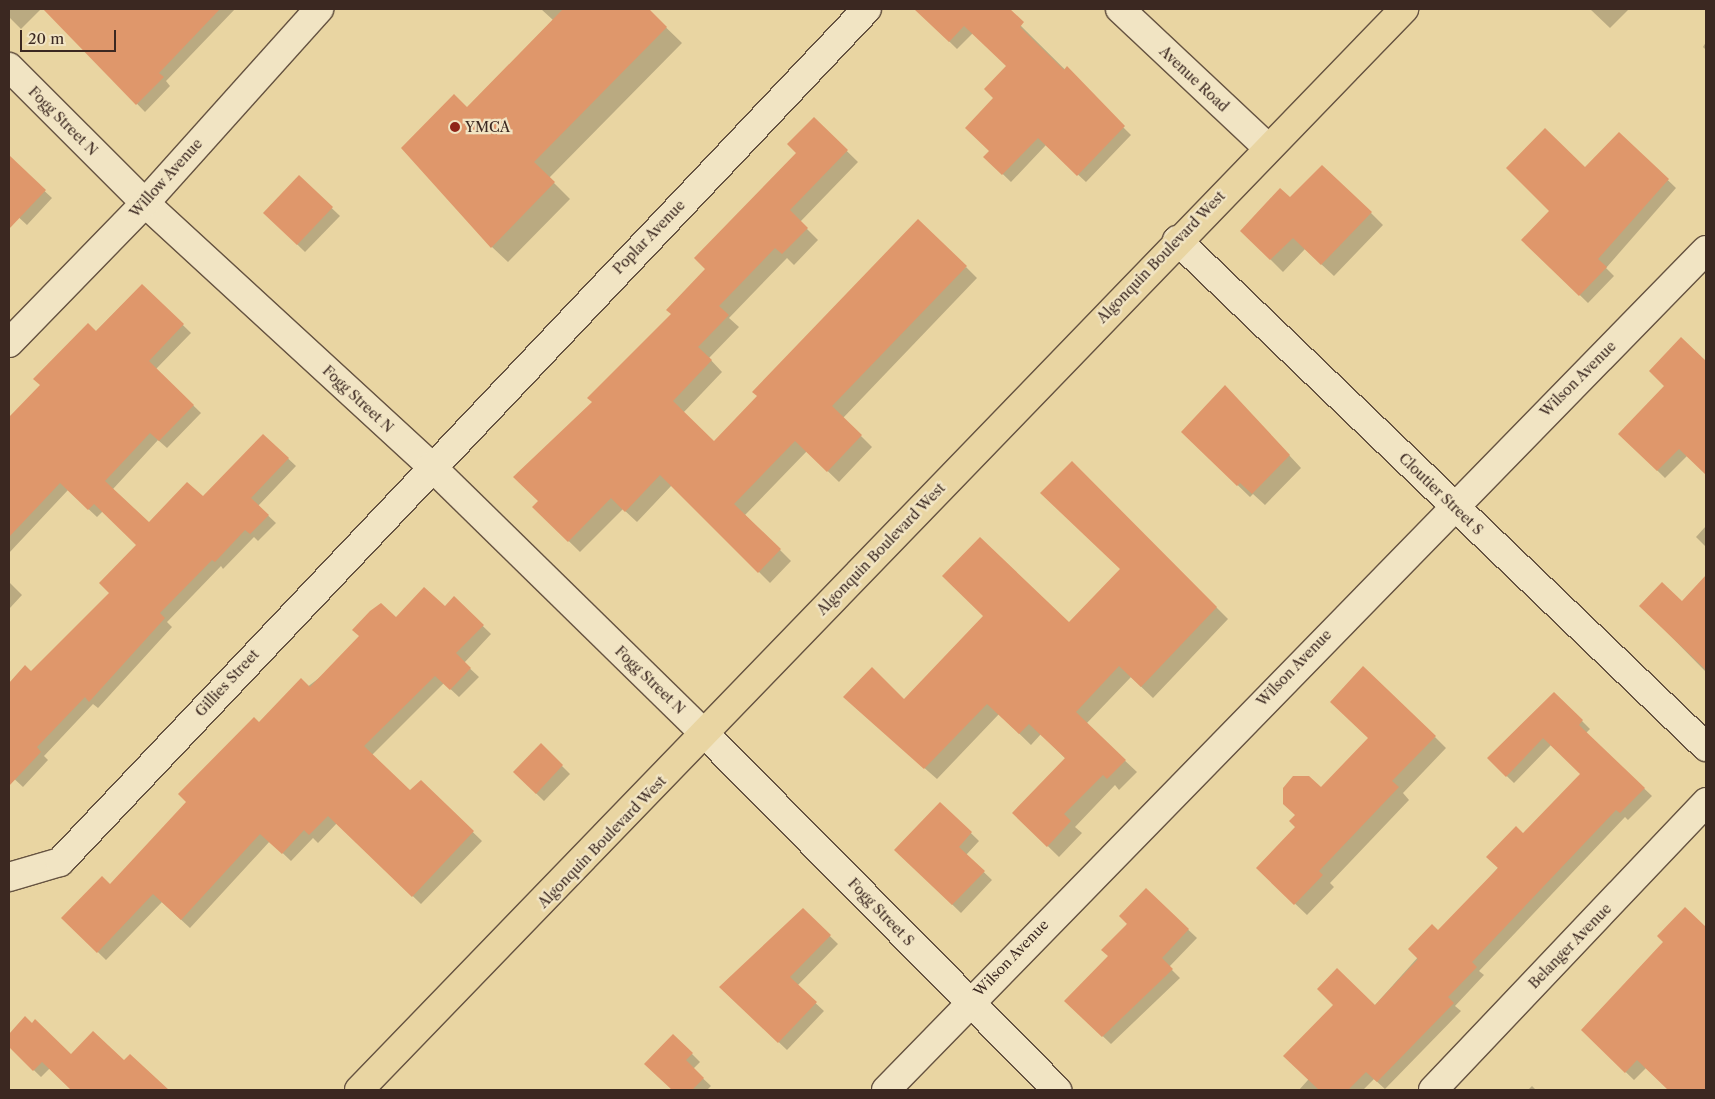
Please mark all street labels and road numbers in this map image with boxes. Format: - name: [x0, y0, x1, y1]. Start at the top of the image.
- street label: Avenue Road: [1156, 43, 1232, 115]
- street label: Fogg Street N: [25, 83, 101, 159]
- street label: Willow Avenue: [126, 135, 206, 221]
- street label: Algonquin Boulevard West: [1093, 187, 1229, 327]
- street label: Poplar Avenue: [609, 196, 689, 278]
- street label: Wilson Avenue: [1536, 337, 1620, 421]
- street label: Fogg Street N: [319, 362, 397, 436]
- street label: Cloutier Street S: [1395, 450, 1487, 538]
- street label: Algonquin Boulevard West: [813, 479, 949, 619]
- street label: Wilson Avenue: [1253, 626, 1335, 710]
- street label: Fogg Street N: [612, 643, 688, 717]
- street label: Gillies Street: [192, 646, 262, 720]
- street label: Algonquin Boulevard West: [534, 772, 670, 912]
- street label: Fogg Street S: [845, 875, 917, 949]
- street label: Belanger Avenue: [1525, 900, 1615, 992]
- street label: Wilson Avenue: [970, 916, 1052, 1000]

